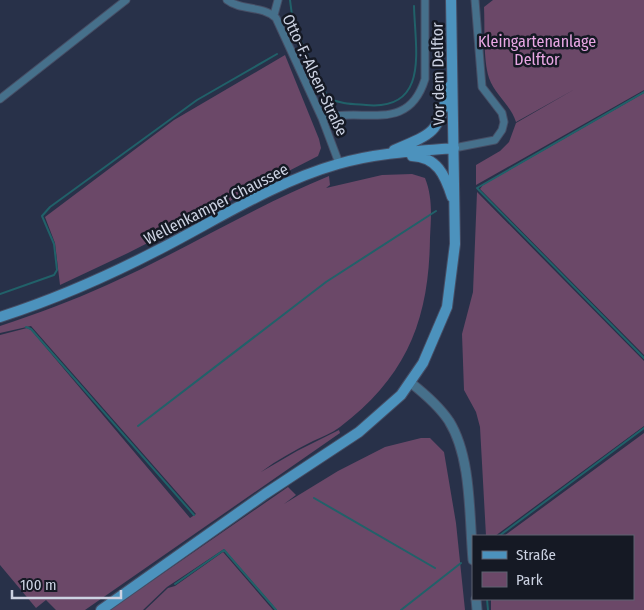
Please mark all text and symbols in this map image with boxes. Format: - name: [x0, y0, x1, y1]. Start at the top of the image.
- street label: Otto-F.-Alsen-Straße: [278, 11, 352, 139]
- street label: Vor dem Delftor: [428, 22, 448, 126]
- park label: Kleingartenanlage Delftor: [478, 32, 596, 69]
- street label: Wellenkamper Chaussee: [141, 159, 291, 249]
- legend: [472, 535, 634, 600]
- text: Straße: [516, 546, 556, 564]
- scale bar: [12, 568, 121, 600]
- text: Park: [516, 571, 543, 589]
- text: 100 m: [20, 576, 57, 594]

